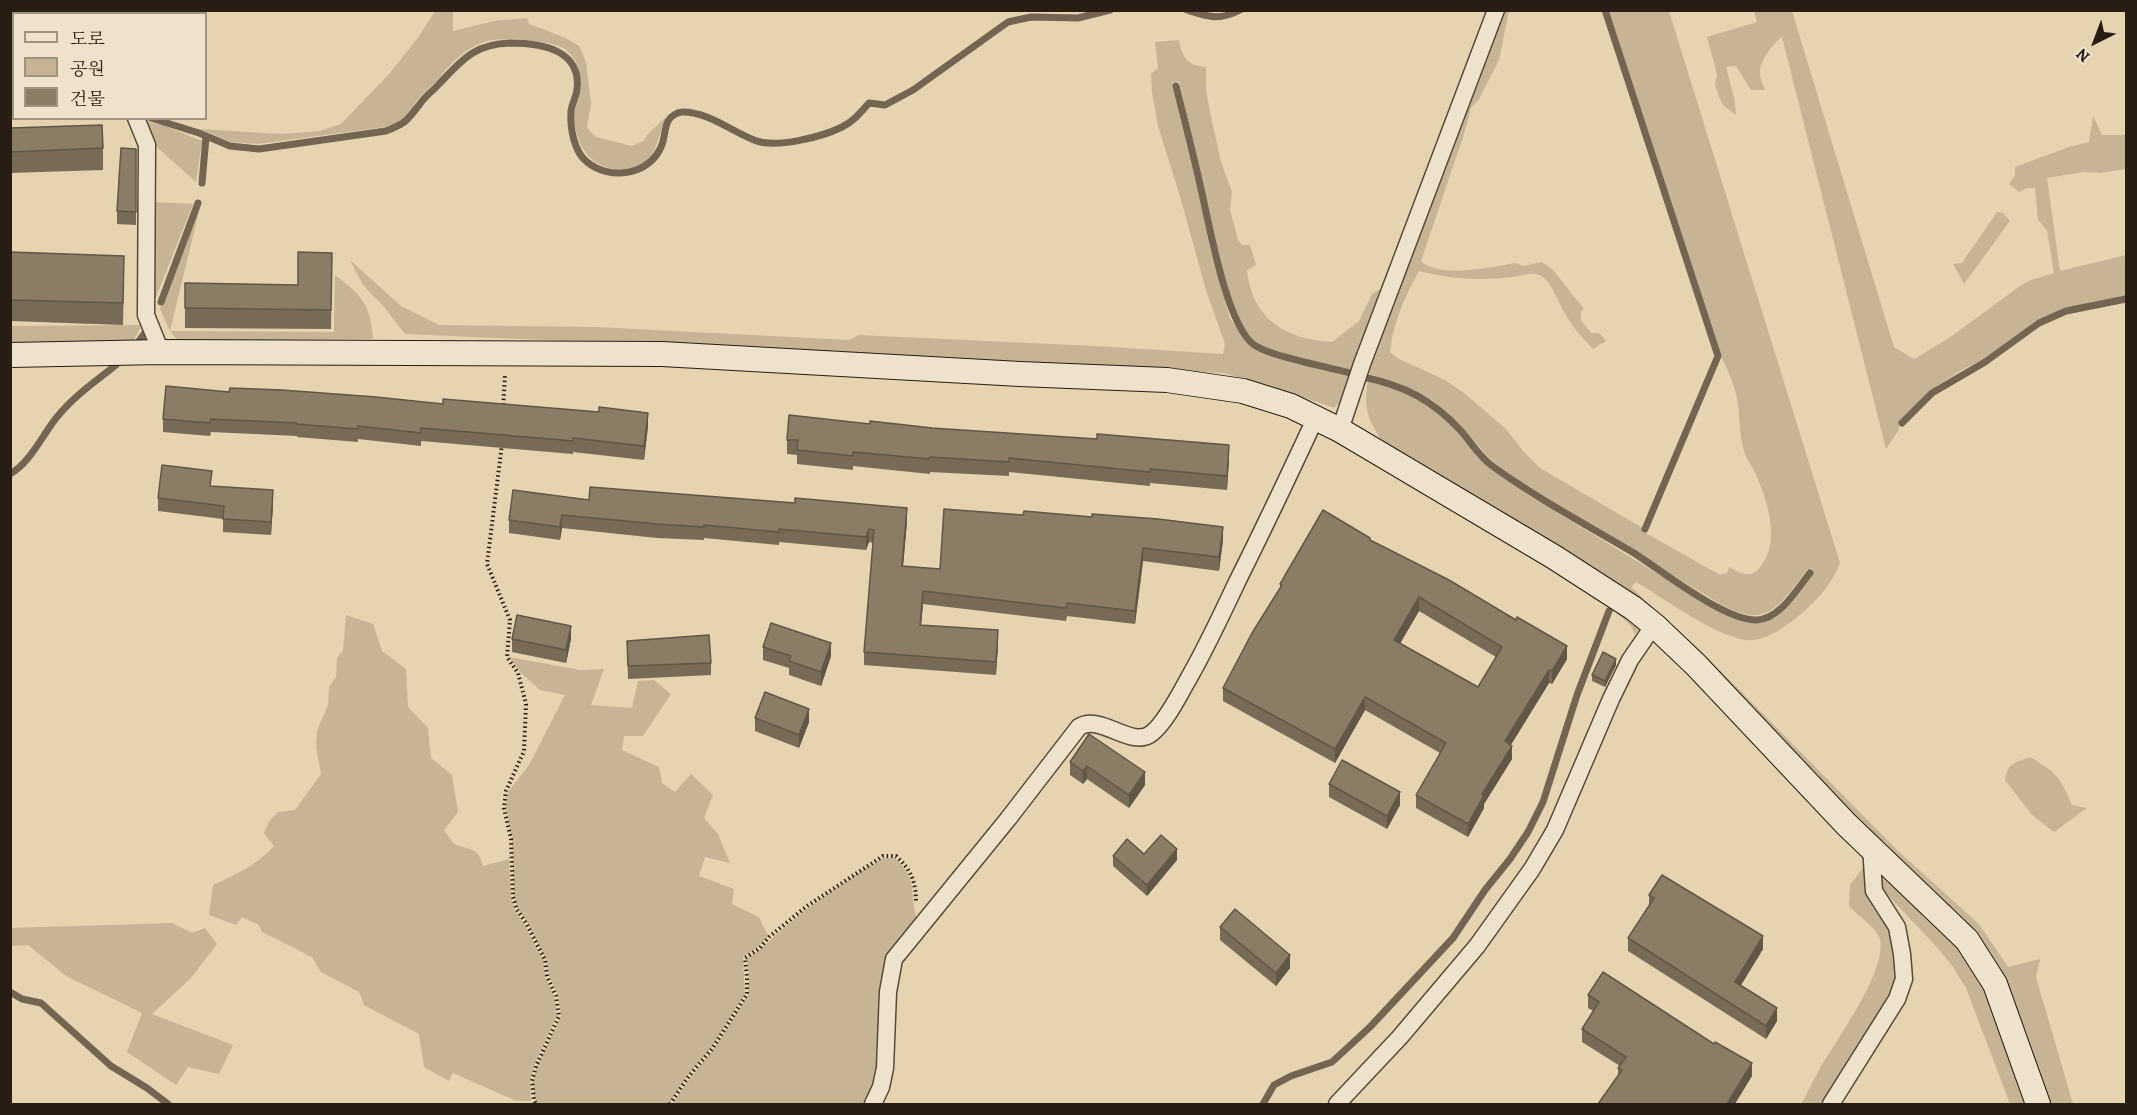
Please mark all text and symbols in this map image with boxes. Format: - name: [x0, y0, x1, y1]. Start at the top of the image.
- legend: [12, 12, 207, 120]
- north arrow: [2065, 12, 2125, 72]
- text: 도로: [70, 27, 105, 51]
- text: N: [2071, 43, 2095, 67]
- text: 공원: [70, 57, 105, 81]
- text: 건물: [70, 87, 105, 111]

